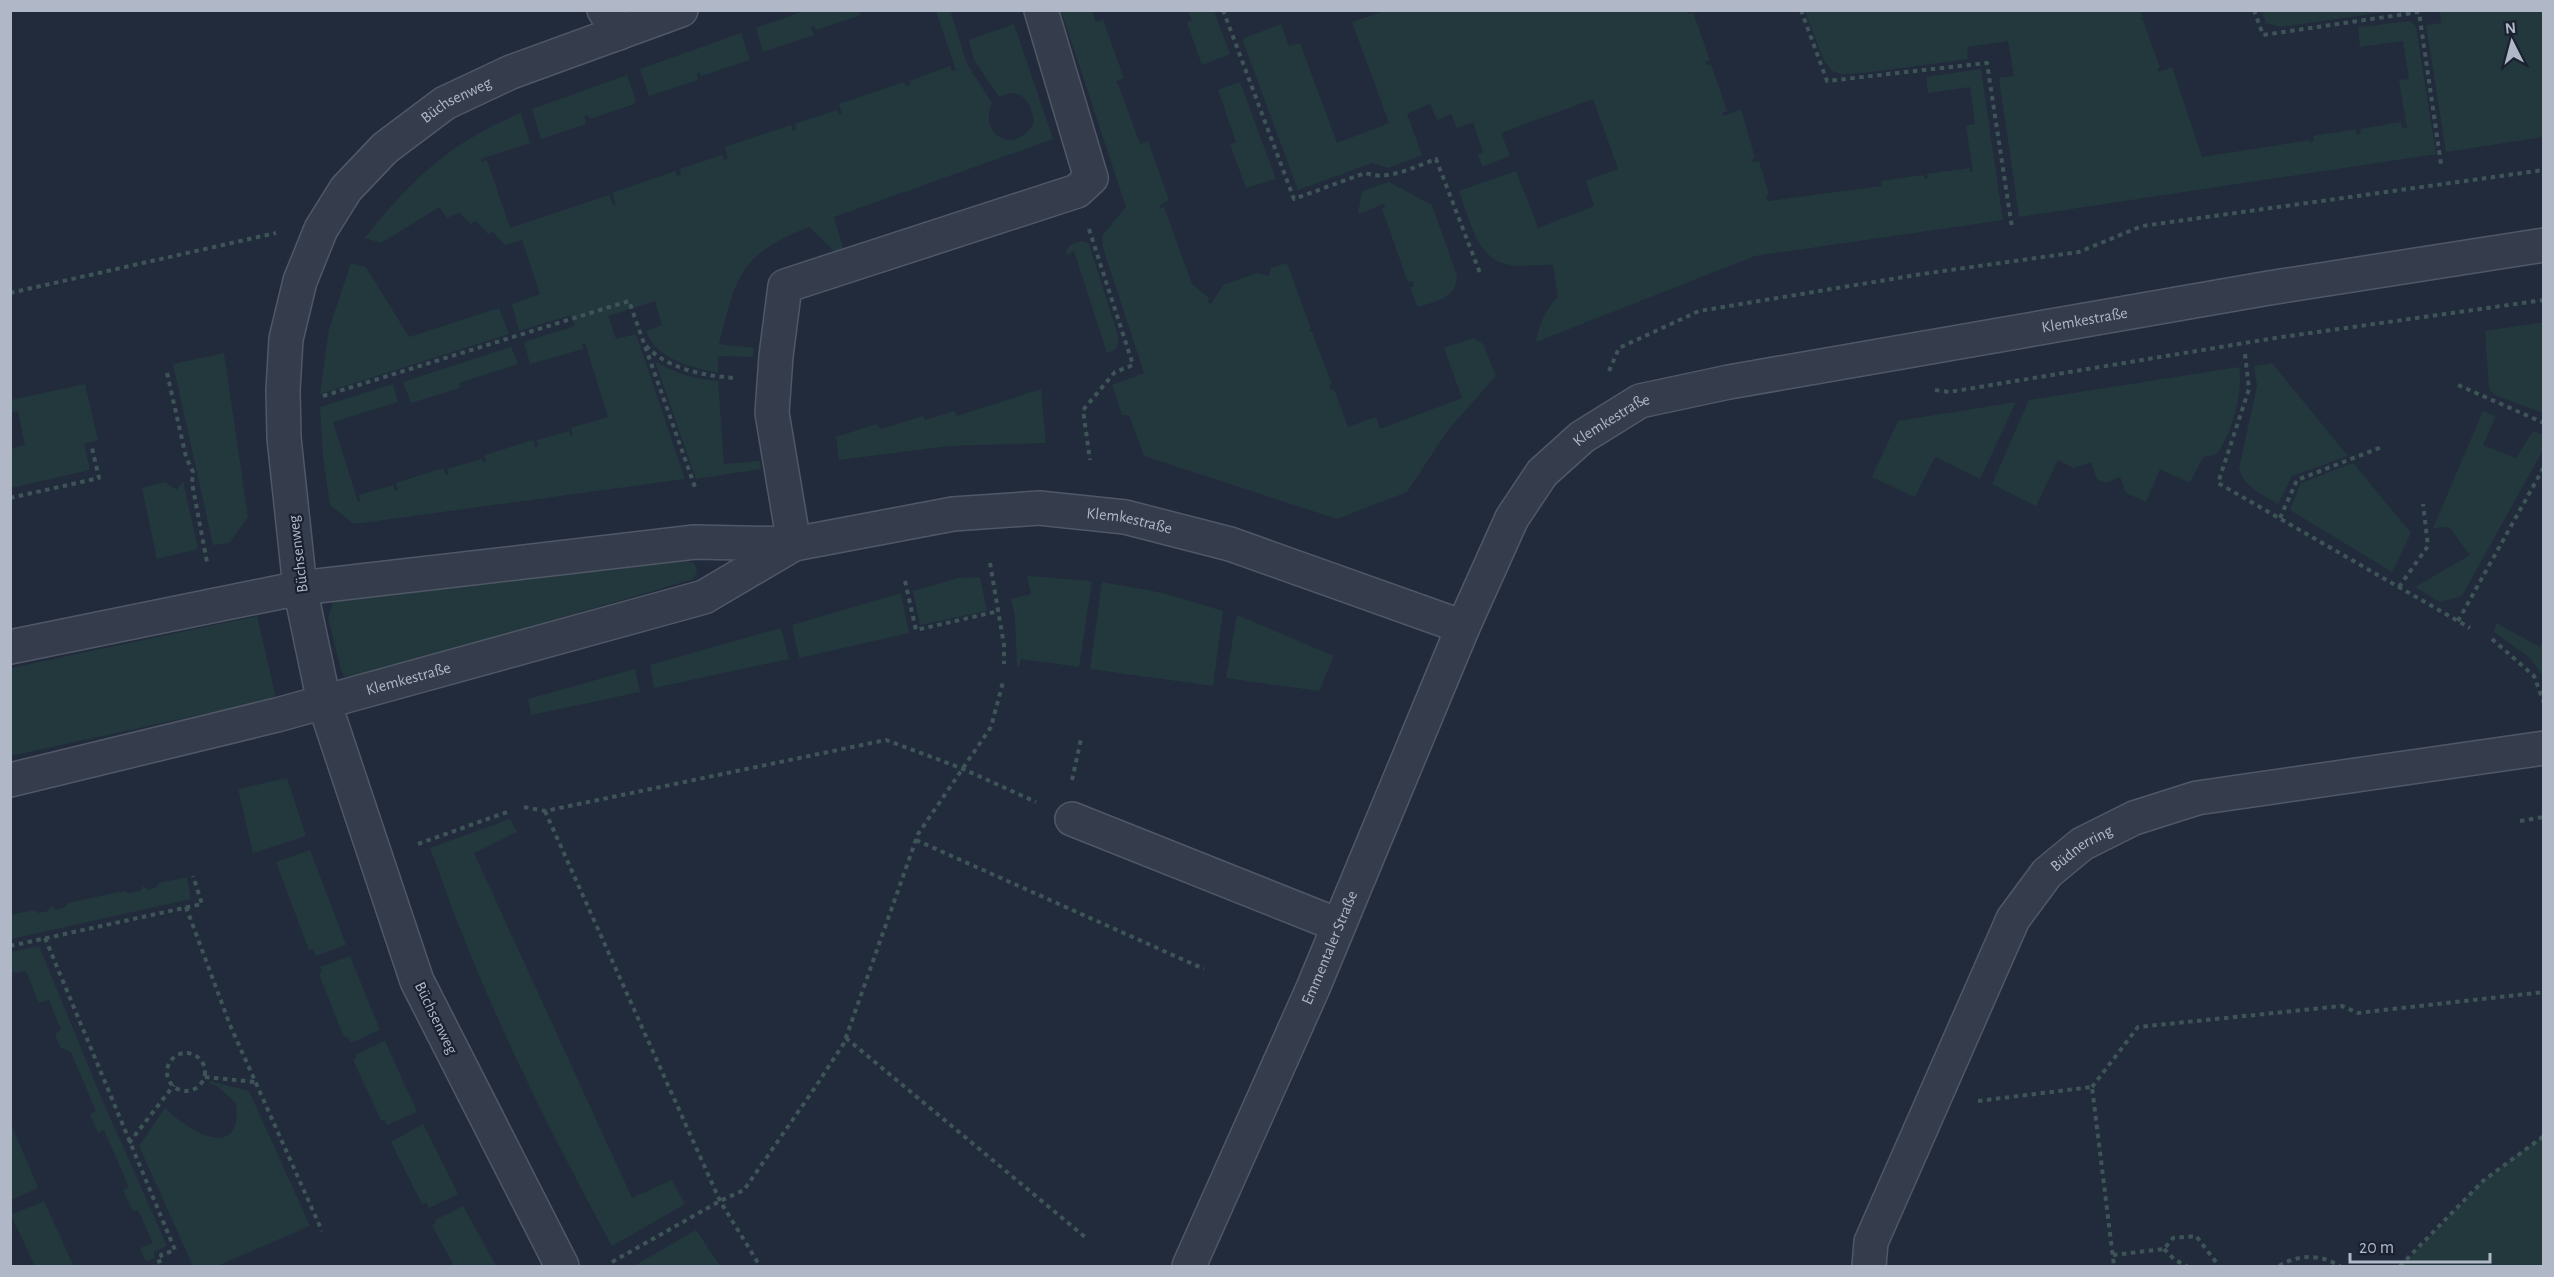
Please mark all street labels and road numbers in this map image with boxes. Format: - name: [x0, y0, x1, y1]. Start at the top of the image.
- street label: Büchsenweg: [418, 74, 494, 126]
- street label: Klemkestraße: [2040, 305, 2129, 335]
- street label: Klemkestraße: [1570, 391, 1651, 449]
- street label: Klemkestraße: [1086, 505, 1174, 537]
- street label: Büchsenweg: [285, 514, 311, 594]
- street label: Klemkestraße: [364, 659, 452, 698]
- street label: Büdnerring: [2048, 822, 2115, 874]
- street label: Emmentaler Straße: [1299, 888, 1360, 1007]
- street label: Büchsenweg: [412, 979, 460, 1057]

